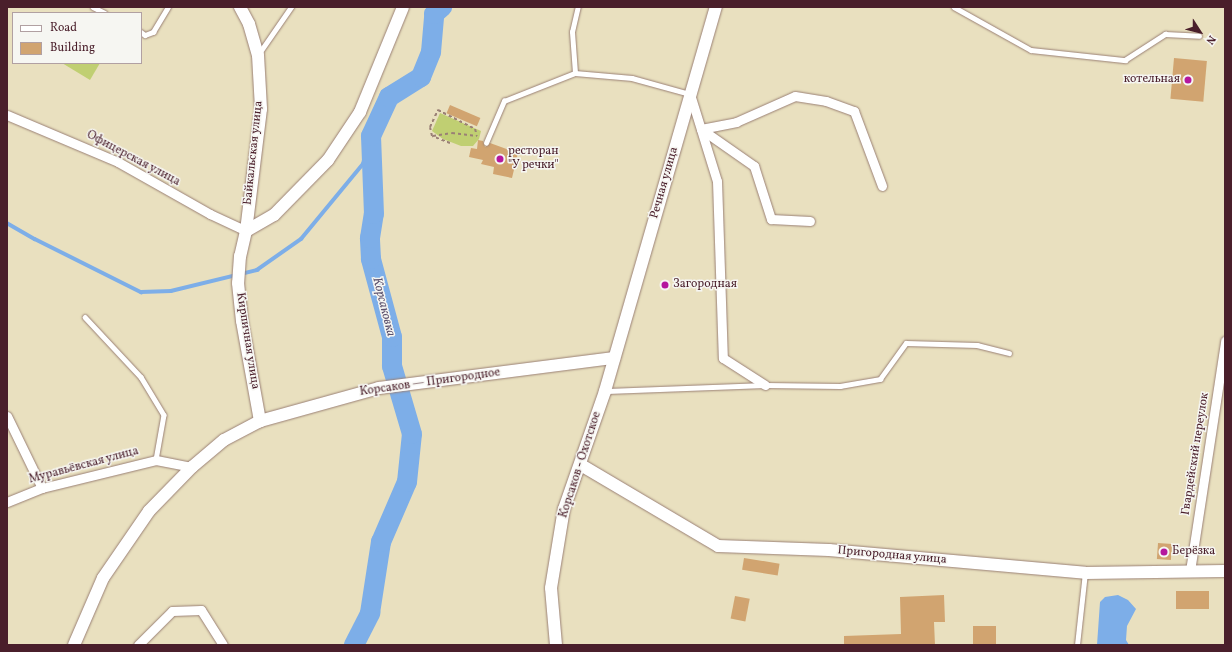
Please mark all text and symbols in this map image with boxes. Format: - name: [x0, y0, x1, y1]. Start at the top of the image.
- legend: [12, 12, 142, 64]
- north arrow: [1180, 12, 1220, 52]
- text: Road: [50, 20, 77, 36]
- text: N: [1202, 32, 1219, 47]
- text: Building: [50, 40, 95, 56]
- place label: котельная: [1124, 73, 1180, 87]
- marker: котельная: [1183, 75, 1193, 85]
- street label: Байкальская улица: [241, 100, 267, 206]
- street label: Офицерская улица: [84, 128, 182, 190]
- place label: ресторан "У речки": [508, 145, 559, 173]
- street label: Речная улица: [648, 145, 682, 221]
- marker: ресторан "У речки": [495, 154, 505, 164]
- water label: Корсаковка: [368, 276, 398, 338]
- place label: Загородная: [673, 278, 737, 292]
- marker: Загородная: [660, 280, 670, 290]
- street label: Кирпичная улица: [232, 291, 262, 391]
- street label: Корсаков — Пригородное: [359, 366, 501, 400]
- street label: Гвардейский переулок: [1179, 392, 1213, 516]
- street label: Корсаков - Охотское: [557, 410, 605, 520]
- street label: Муравьёвская улица: [27, 444, 141, 488]
- street label: Пригородная улица: [837, 544, 947, 568]
- place label: Берёзка: [1172, 545, 1215, 559]
- marker: Берёзка: [1159, 547, 1169, 557]

